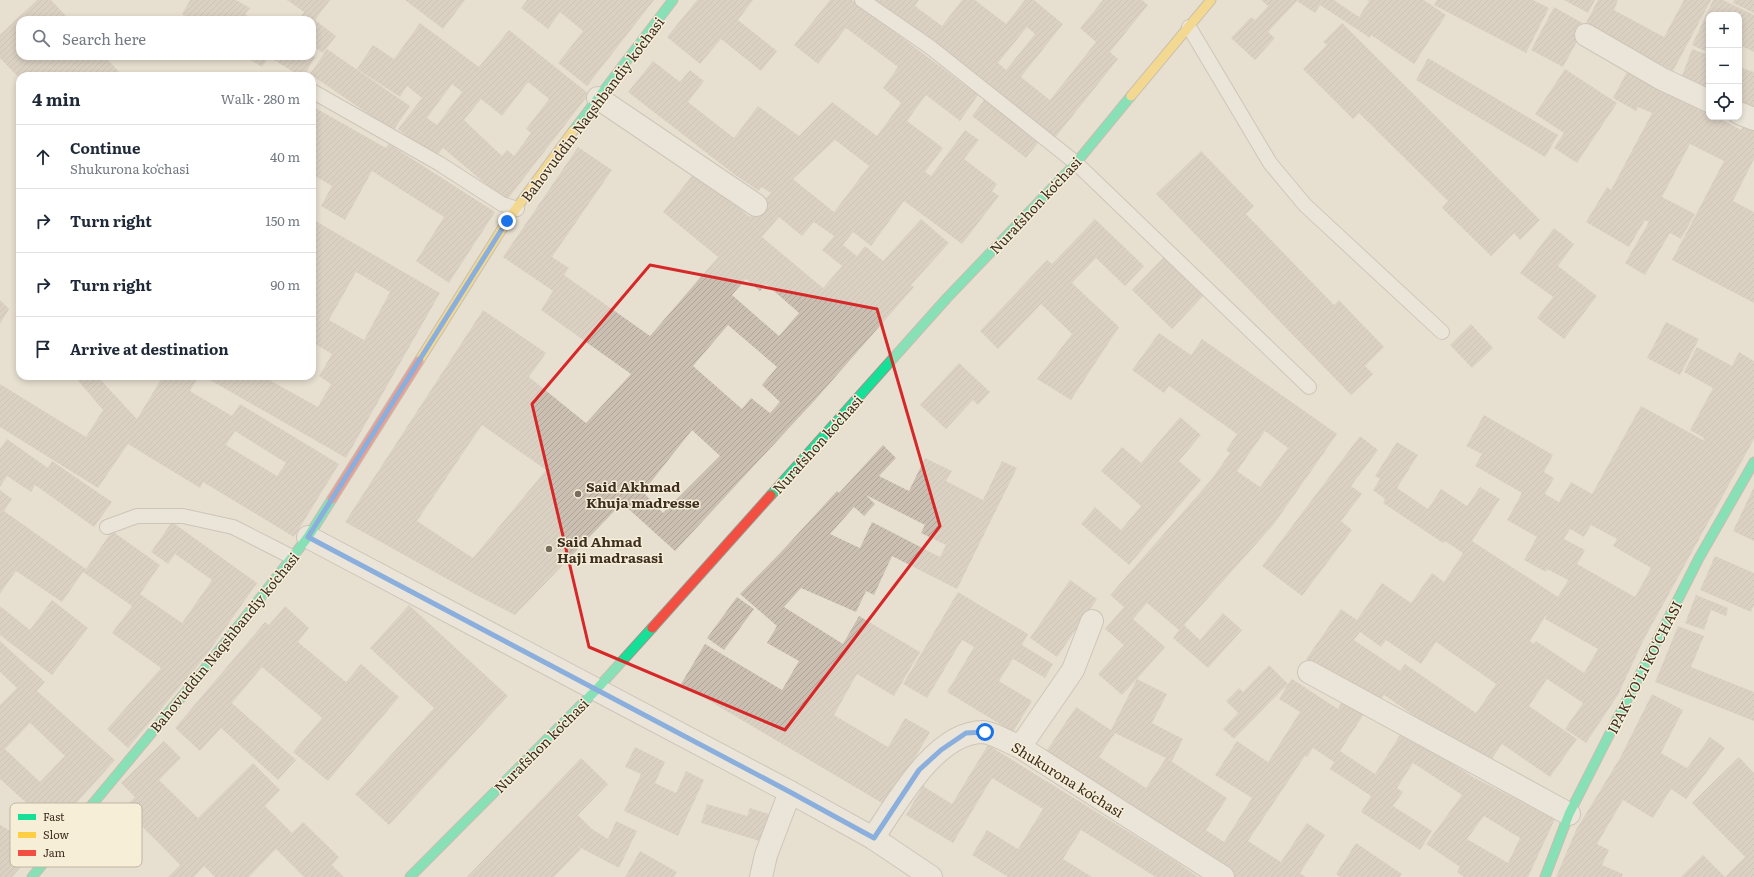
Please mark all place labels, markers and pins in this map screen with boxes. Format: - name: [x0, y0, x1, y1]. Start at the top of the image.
- place label: Said Akhmad Khuja madresse: [586, 476, 700, 512]
- marker: Said Akhmad Khuja madresse: [573, 489, 583, 499]
- place label: Said Ahmad Haji madrasasi: [557, 531, 663, 567]
- marker: Said Ahmad Haji madrasasi: [544, 544, 554, 554]

